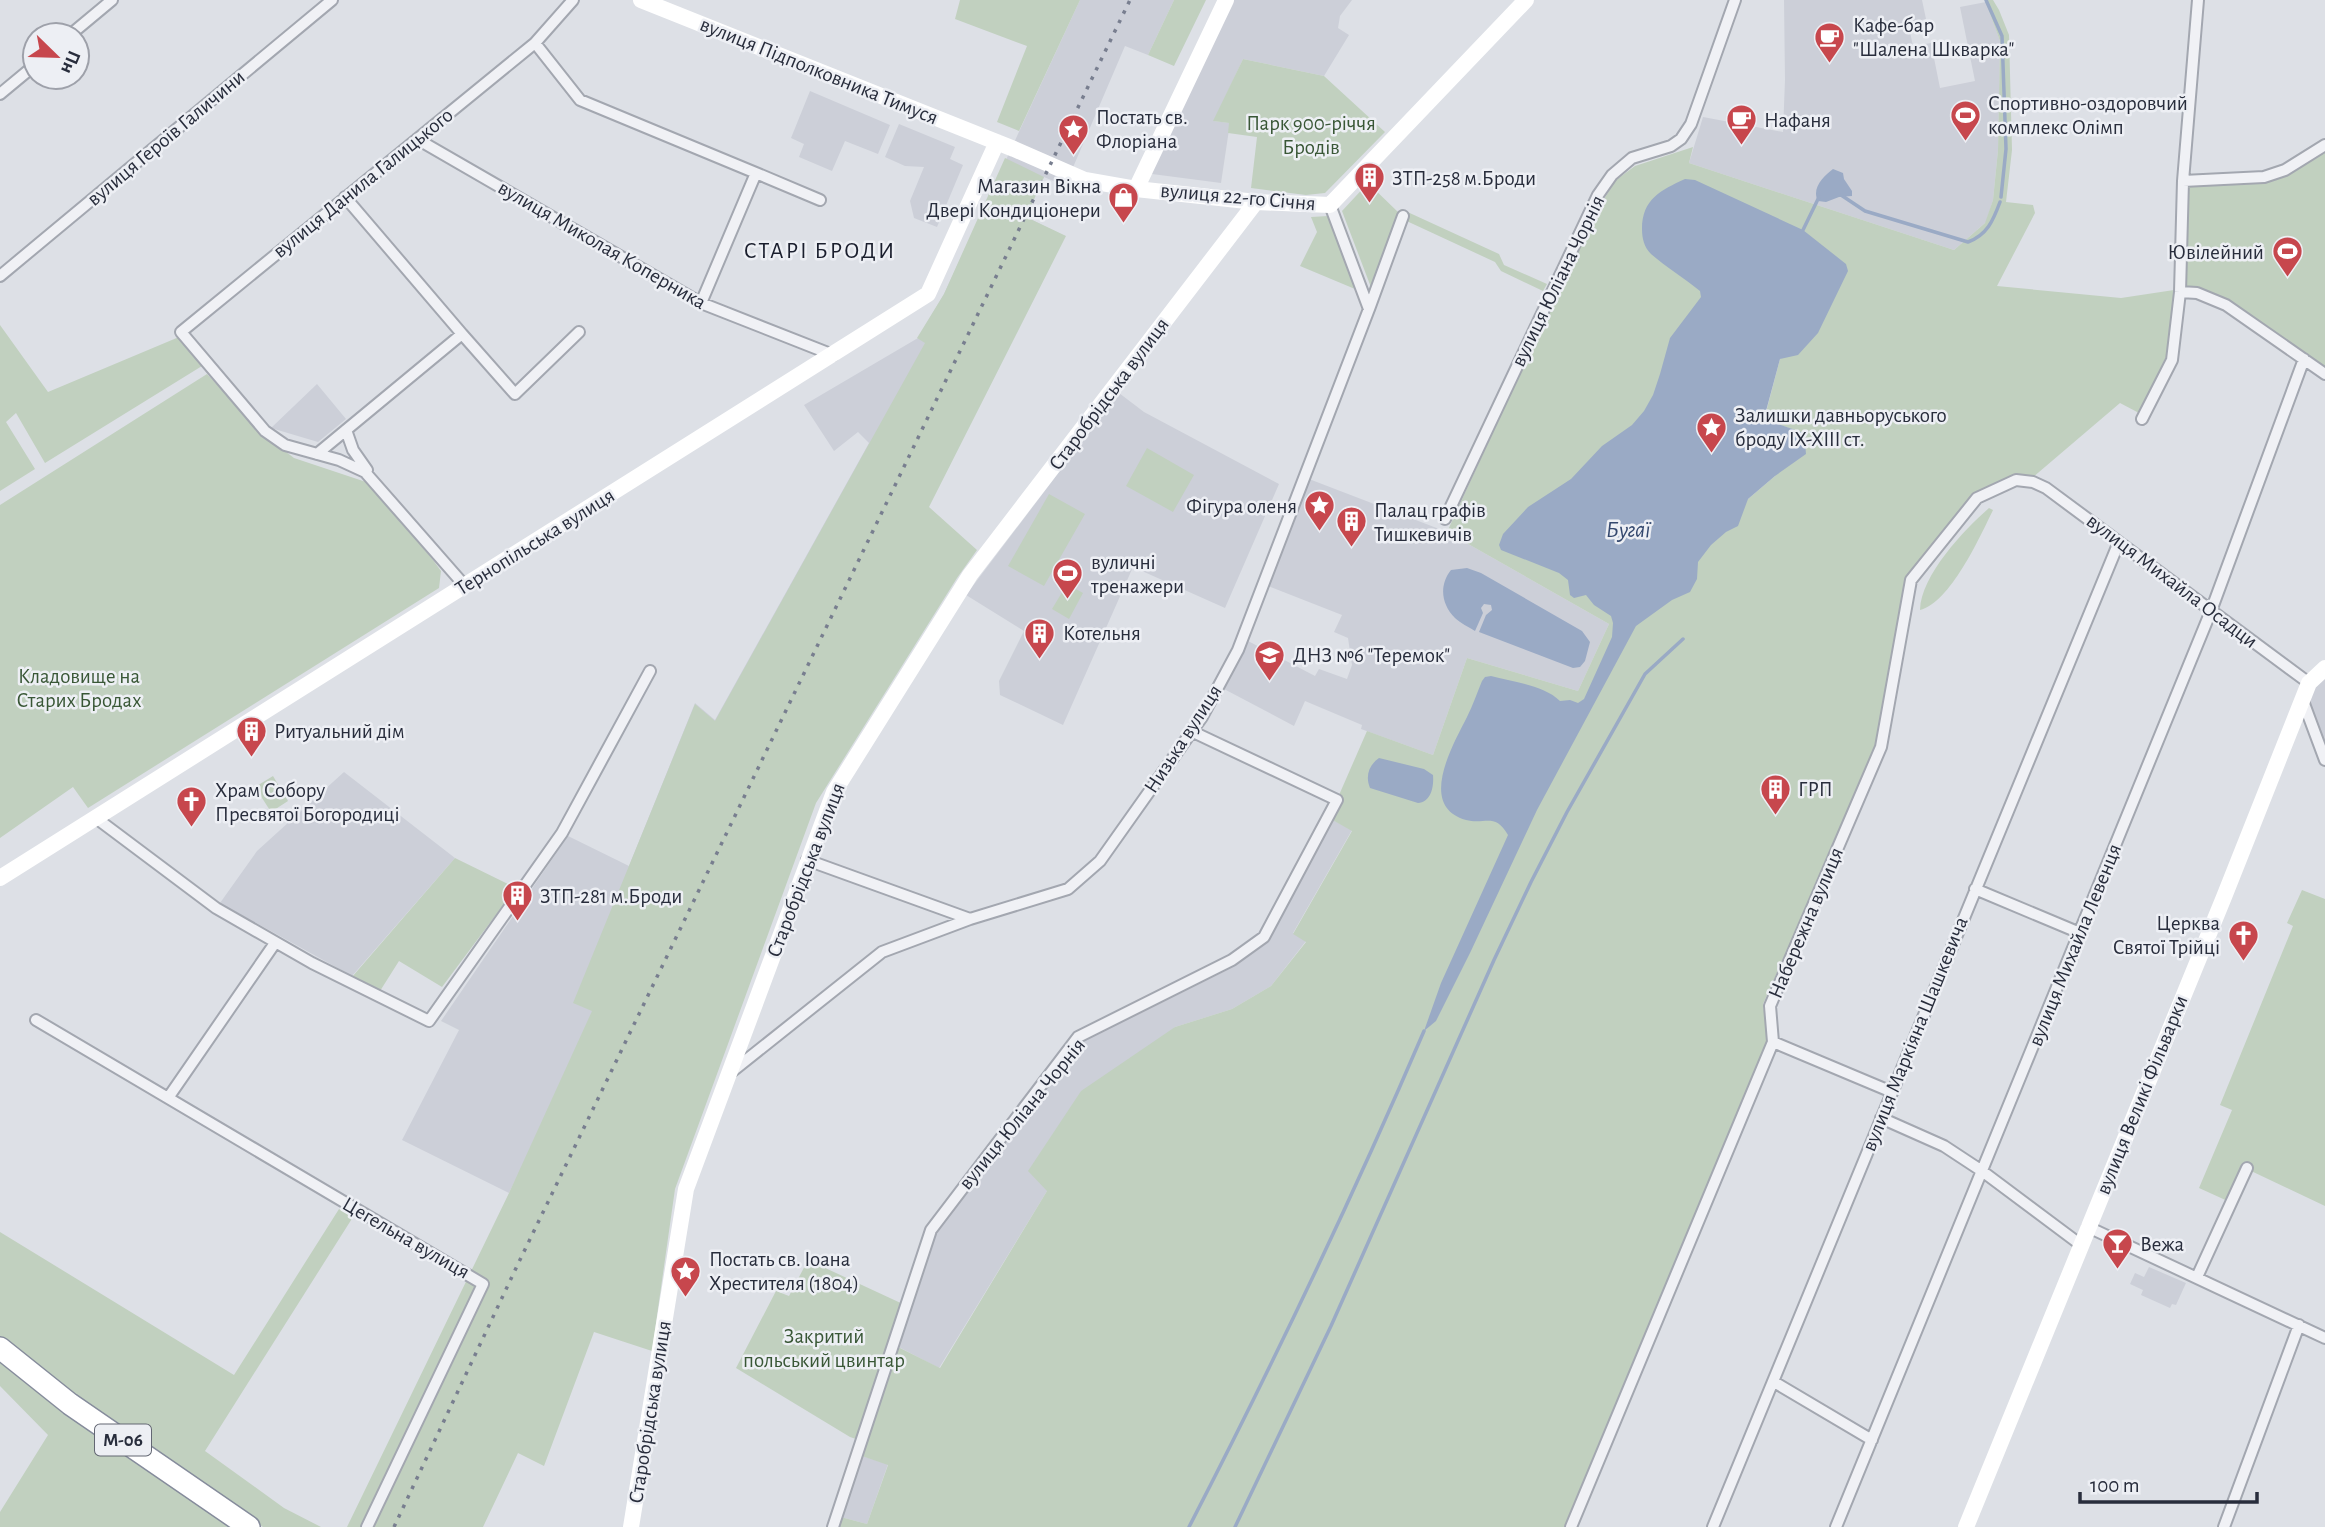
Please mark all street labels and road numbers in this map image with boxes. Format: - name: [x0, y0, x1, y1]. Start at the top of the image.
- street label: вулиця Підполковника Тимуся: [697, 14, 941, 128]
- street label: вулиця Героїв Галичини: [83, 66, 249, 210]
- street label: вулиця Данила Галицького: [269, 104, 457, 262]
- street label: вулиця Миколая Коперника: [494, 177, 710, 313]
- street label: вулиця 22-го Січня: [1159, 180, 1317, 214]
- street label: вулиця Юліана Чорнія: [1507, 192, 1609, 370]
- street label: Старобрідська вулиця: [1045, 314, 1173, 474]
- street label: Тернопільська вулиця: [452, 485, 618, 599]
- street label: вулиця Михайла Осадци: [2083, 510, 2261, 652]
- street label: Низька вулиця: [1140, 681, 1226, 797]
- street label: Старобрідська вулиця: [763, 780, 849, 960]
- street label: вулиця Михайла Левенця: [2025, 841, 2125, 1049]
- street label: Набережна вулиця: [1765, 844, 1847, 1002]
- street label: вулиця Маркіяна Шашкевича: [1858, 913, 1972, 1154]
- street label: вулиця Великі Фільварки: [2092, 992, 2192, 1198]
- street label: вулиця Юліана Чорнія: [955, 1034, 1089, 1194]
- street label: Цегельна вулиця: [339, 1193, 473, 1283]
- street label: Старобрідська вулиця: [625, 1319, 675, 1505]
- road number: М-06: [95, 1424, 151, 1456]

